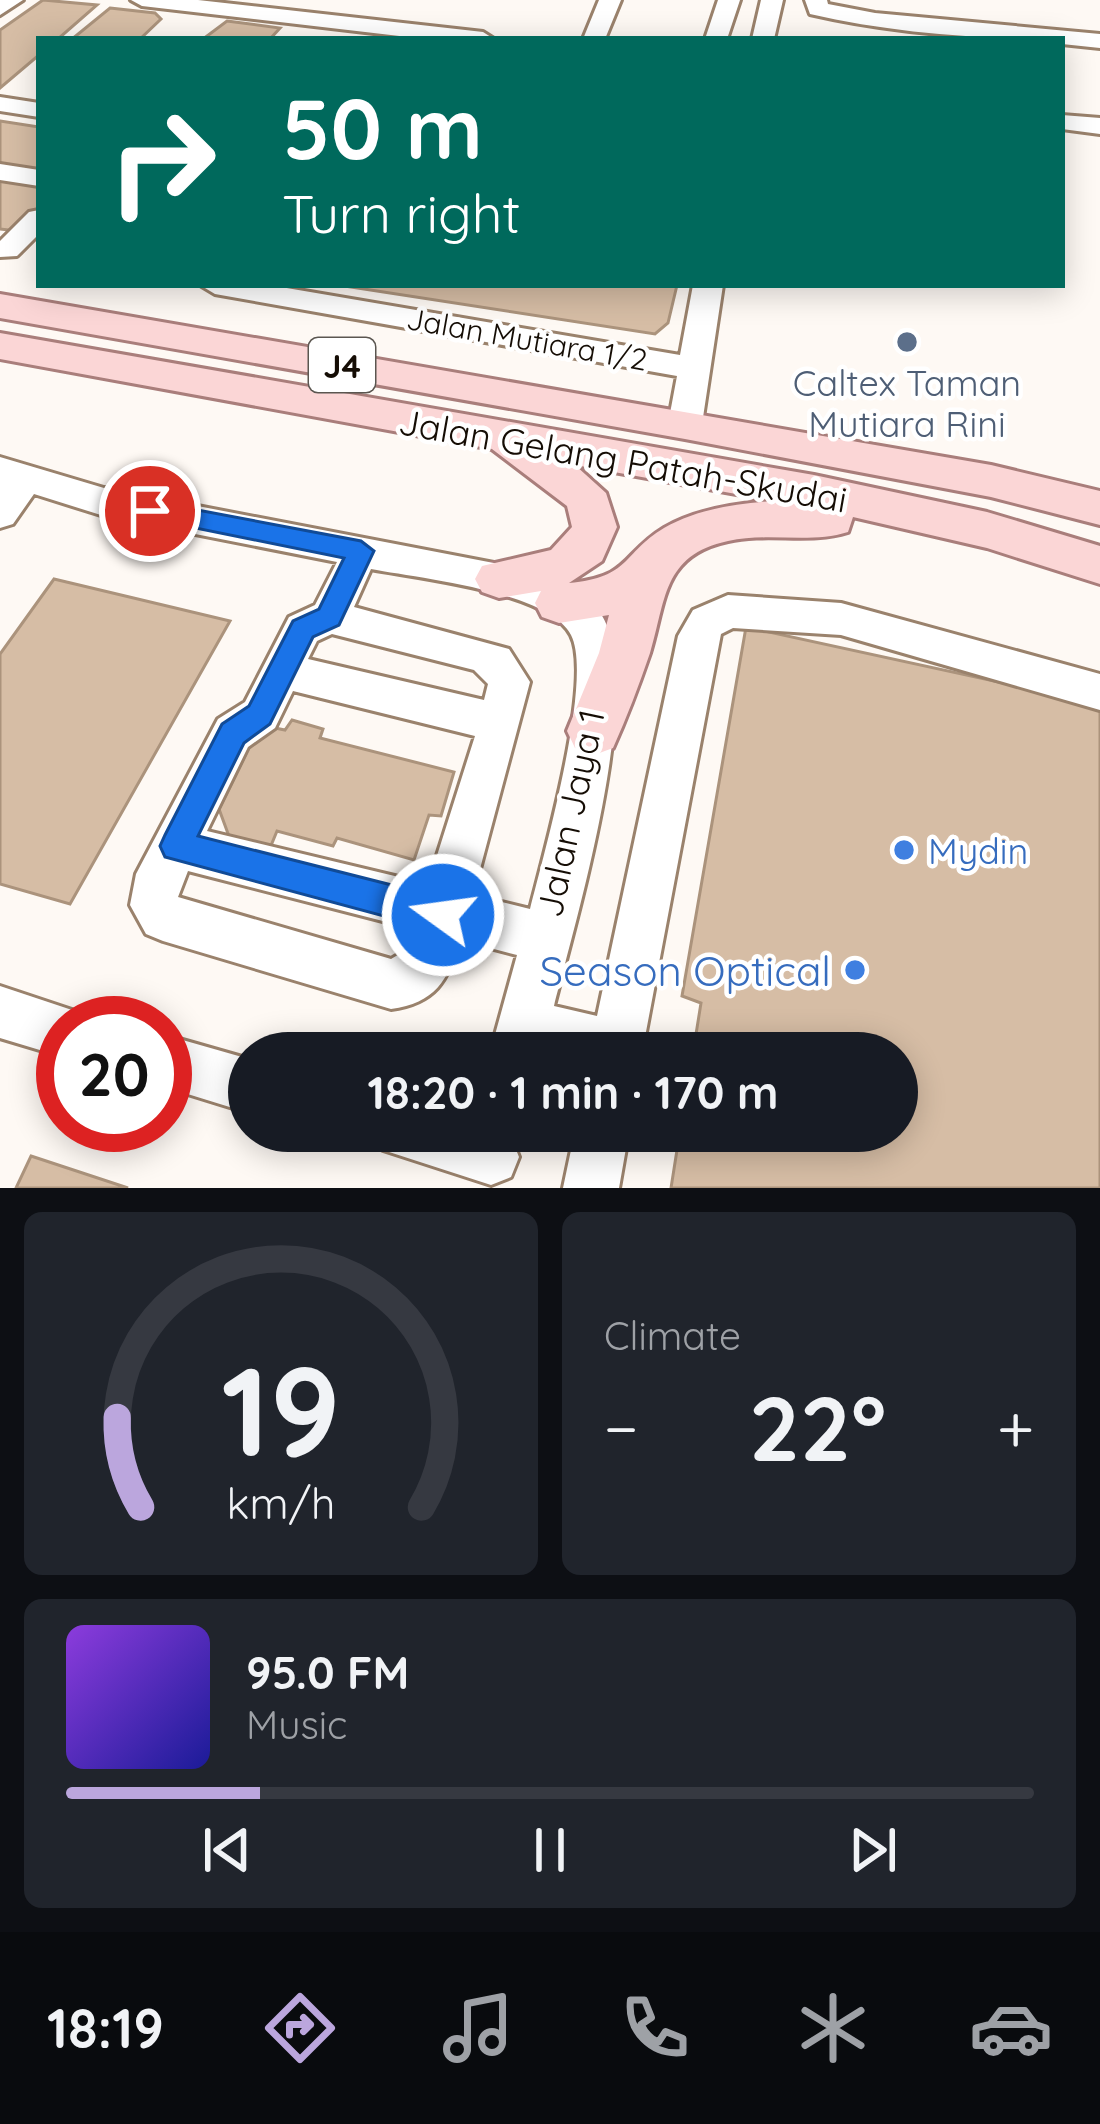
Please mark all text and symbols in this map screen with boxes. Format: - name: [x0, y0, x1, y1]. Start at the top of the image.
- text: 50 m: [282, 75, 483, 180]
- icon: right: [84, 84, 240, 240]
- text: Turn right: [282, 179, 521, 247]
- street label: Jalan Mutiara 1/2: [404, 299, 650, 379]
- marker: Caltex Taman Mutiara Rini: [894, 329, 920, 355]
- road number: J4: [309, 338, 375, 392]
- place label: Caltex Taman Mutiara Rini: [793, 360, 1021, 446]
- street label: Jalan Gelang Patah-Skudai: [395, 398, 851, 522]
- pin: [99, 460, 201, 562]
- icon: arrive: [117, 478, 183, 544]
- street label: Jalan Jaya 1: [526, 705, 614, 921]
- place label: Mydin: [928, 828, 1028, 873]
- marker: Mydin: [891, 837, 917, 863]
- position arrow: [380, 852, 506, 978]
- place label: Season Optical: [540, 944, 831, 997]
- marker: Season Optical: [842, 957, 868, 983]
- speed limit sign: 20: [36, 996, 192, 1152]
- text: 18:20 · 1 min · 170 m: [367, 1064, 779, 1120]
- text: Climate: [604, 1311, 741, 1360]
- text: 19: [221, 1331, 341, 1487]
- text: 22°: [749, 1371, 886, 1484]
- text: −: [604, 1386, 638, 1469]
- text: +: [997, 1386, 1034, 1469]
- text: km/h: [227, 1475, 335, 1529]
- text: 95.0 FM: [246, 1644, 409, 1700]
- text: Music: [246, 1700, 347, 1749]
- icon: previous: [194, 1817, 260, 1883]
- icon: pause: [517, 1817, 583, 1883]
- icon: next: [840, 1817, 906, 1883]
- icon: directions: [258, 1986, 342, 2070]
- icon: music: [436, 1986, 520, 2070]
- icon: phone: [613, 1986, 697, 2070]
- icon: climate: [791, 1986, 875, 2070]
- icon: car: [969, 1986, 1053, 2070]
- text: 18:19: [47, 1994, 164, 2062]

